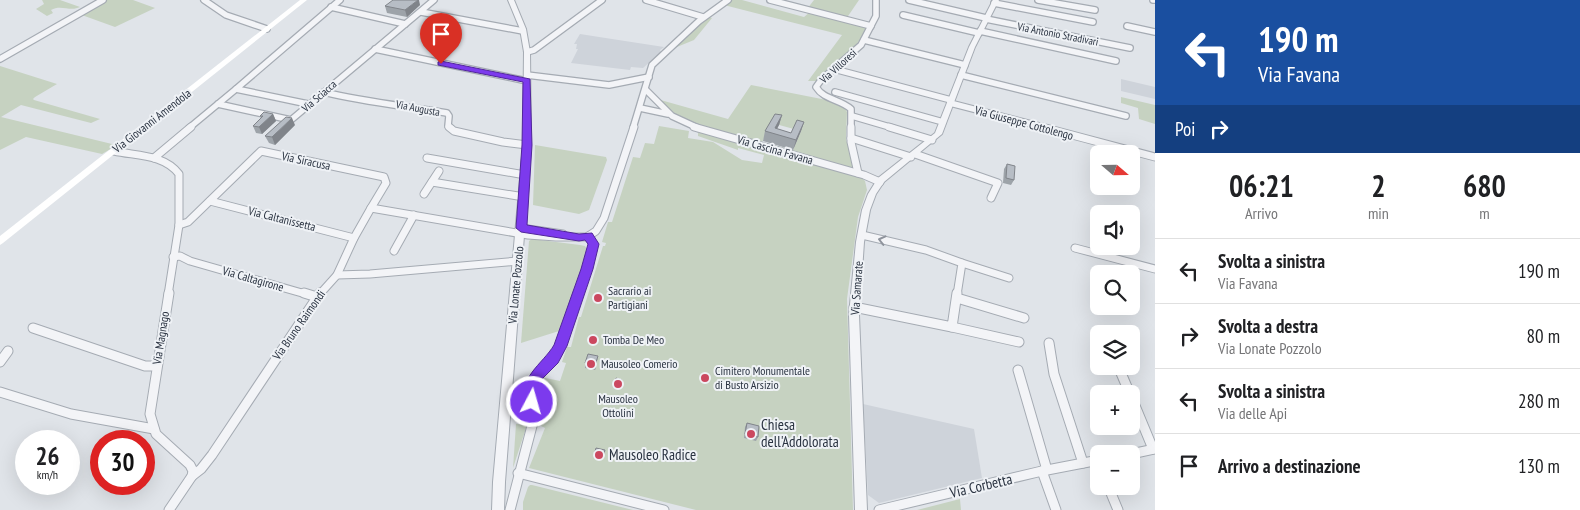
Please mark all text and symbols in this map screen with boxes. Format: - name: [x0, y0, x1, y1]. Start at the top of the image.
- pin: [420, 13, 462, 64]
- text: 190 m: [1258, 16, 1339, 62]
- street label: Via Antonio Stradivari: [1015, 19, 1100, 49]
- icon: arrive: [427, 20, 455, 48]
- icon: left: [1175, 20, 1240, 85]
- street label: Via Villoresi: [816, 46, 859, 87]
- text: Via Favana: [1258, 60, 1340, 88]
- street label: Via Sciacca: [298, 77, 339, 116]
- street label: Via Giovanni Amendola: [109, 85, 194, 157]
- street label: Via Augusta: [394, 97, 441, 119]
- street label: Via Giuseppe Cottolengo: [972, 102, 1075, 143]
- icon: right: [1205, 115, 1233, 143]
- text: Poi: [1175, 117, 1195, 141]
- street label: Via Cascina Favana: [734, 131, 815, 168]
- north arrow: [1090, 145, 1140, 195]
- map controls: [1090, 145, 1140, 495]
- street label: Via Siracusa: [279, 148, 332, 173]
- text: 06:21: [1229, 166, 1294, 205]
- text: 2: [1371, 166, 1386, 205]
- text: 680: [1463, 166, 1506, 205]
- street label: Via Caltanissetta: [246, 203, 318, 234]
- text: Arrivo: [1245, 203, 1278, 223]
- text: min: [1368, 203, 1389, 223]
- text: m: [1479, 203, 1490, 223]
- button: sound: [1090, 205, 1140, 255]
- one-way arrow: [878, 235, 887, 246]
- street label: Via Lonate Pozzolo: [505, 246, 526, 325]
- text: Svolta a sinistra: [1218, 249, 1325, 273]
- icon: left: [1175, 257, 1203, 285]
- text: 190 m: [1518, 259, 1560, 283]
- street label: Via Samarate: [847, 260, 866, 317]
- street label: Via Caltagirone: [220, 262, 286, 294]
- button: search: [1090, 265, 1140, 315]
- text: Via Favana: [1218, 273, 1278, 293]
- place label: Sacrario ai Partigiani: [608, 283, 651, 312]
- street label: Via Bruno Raimondi: [268, 287, 328, 363]
- marker: Sacrario ai Partigiani: [592, 292, 604, 304]
- street label: Via Magnago: [149, 310, 172, 367]
- text: Svolta a destra: [1218, 314, 1318, 338]
- icon: right: [1175, 322, 1203, 350]
- text: 80 m: [1527, 324, 1560, 348]
- button: layers: [1090, 325, 1140, 375]
- place label: Tomba De Meo: [603, 332, 664, 347]
- marker: Tomba De Meo: [587, 334, 599, 346]
- text: Via Lonate Pozzolo: [1218, 338, 1322, 358]
- place label: Mausoleo Comerio: [601, 356, 677, 371]
- marker: Mausoleo Comerio: [585, 358, 597, 370]
- place label: Cimitero Monumentale di Busto Arsizio: [715, 363, 810, 392]
- marker: Cimitero Monumentale di Busto Arsizio: [699, 372, 711, 384]
- position arrow: [505, 375, 557, 427]
- marker: Mausoleo Ottolini: [612, 378, 624, 390]
- text: Svolta a sinistra: [1218, 379, 1325, 403]
- button: +: [1090, 385, 1140, 435]
- icon: left: [1175, 387, 1203, 415]
- text: 280 m: [1518, 389, 1560, 413]
- place label: Mausoleo Ottolini: [598, 391, 638, 420]
- text: Via delle Api: [1218, 403, 1287, 423]
- place label: Chiesa dell'Addolorata: [761, 415, 839, 451]
- marker: Chiesa dell'Addolorata: [745, 428, 757, 440]
- speed limit sign: 30: [90, 430, 155, 495]
- text: 26: [36, 440, 59, 472]
- place label: Mausoleo Radice: [609, 445, 696, 464]
- button: −: [1090, 445, 1140, 495]
- marker: Mausoleo Radice: [593, 449, 605, 461]
- icon: arrive: [1175, 452, 1203, 480]
- text: Arrivo a destinazione: [1218, 454, 1361, 478]
- text: 130 m: [1518, 454, 1560, 478]
- text: km/h: [37, 467, 58, 482]
- street label: Via Corbetta: [947, 469, 1014, 502]

